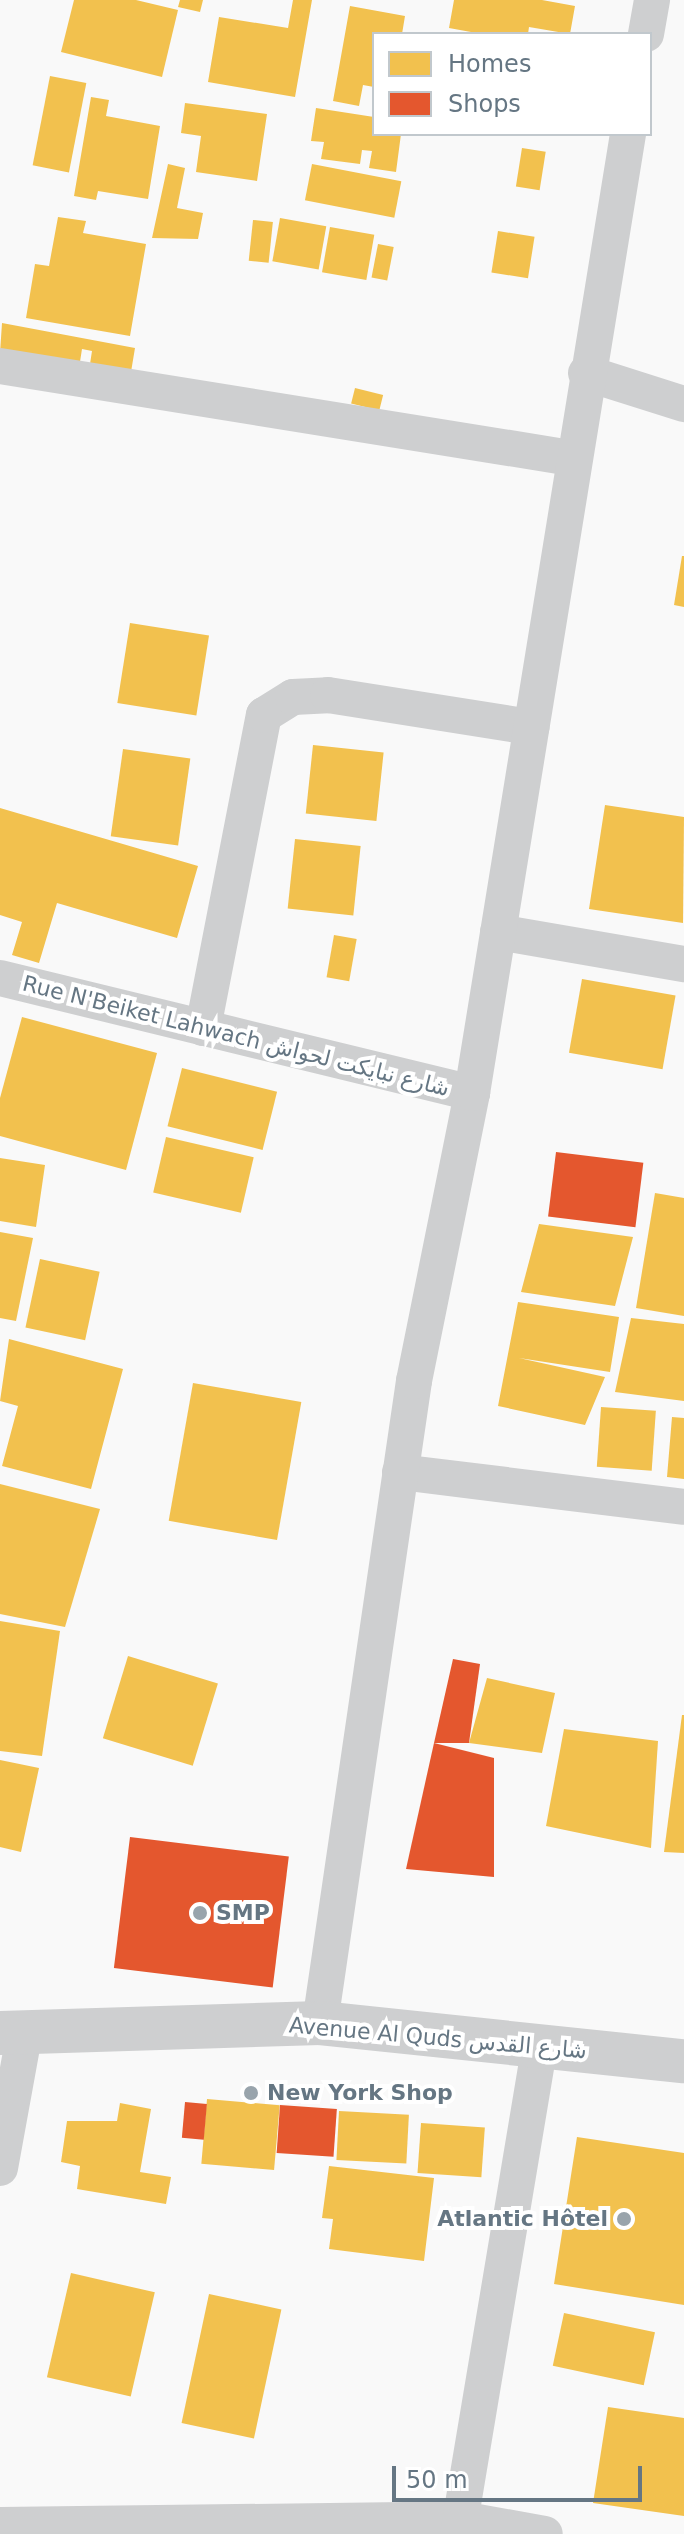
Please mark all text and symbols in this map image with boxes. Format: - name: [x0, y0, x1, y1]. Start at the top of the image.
- legend: [372, 32, 652, 136]
- text: Homes: [448, 50, 531, 78]
- text: Shops: [448, 90, 521, 118]
- street label: Rue N'Beiket Lahwach شارع نبايكت لحواش: [20, 970, 452, 1102]
- place label: SMP: [216, 1900, 270, 1926]
- marker: SMP: [191, 1904, 209, 1922]
- street label: Avenue Al Quds شارع القدس: [288, 2012, 588, 2064]
- place label: New York Shop: [267, 2080, 453, 2106]
- marker: New York Shop: [242, 2084, 260, 2102]
- place label: Atlantic Hôtel: [437, 2206, 608, 2232]
- marker: Atlantic Hôtel: [615, 2210, 633, 2228]
- scale bar: [396, 2450, 646, 2500]
- text: 50 m: [406, 2466, 468, 2494]

